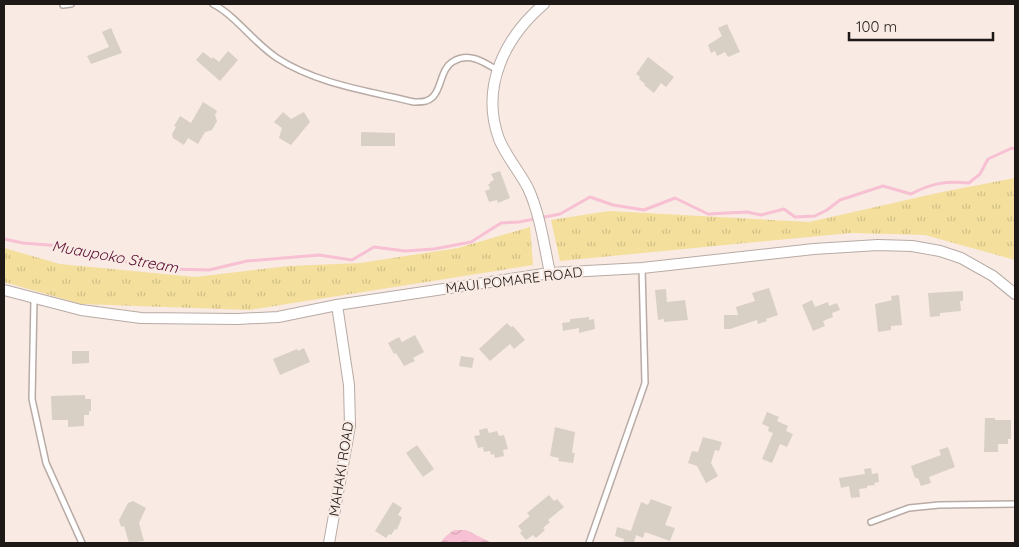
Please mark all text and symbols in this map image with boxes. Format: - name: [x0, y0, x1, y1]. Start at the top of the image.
- scale bar: [849, 10, 993, 42]
- text: 100 m: [856, 17, 897, 36]
- water label: Muaupoko Stream: [51, 236, 180, 277]
- street label: MAUI POMARE ROAD: [445, 263, 583, 297]
- street label: MAHAKI ROAD: [325, 420, 357, 518]

